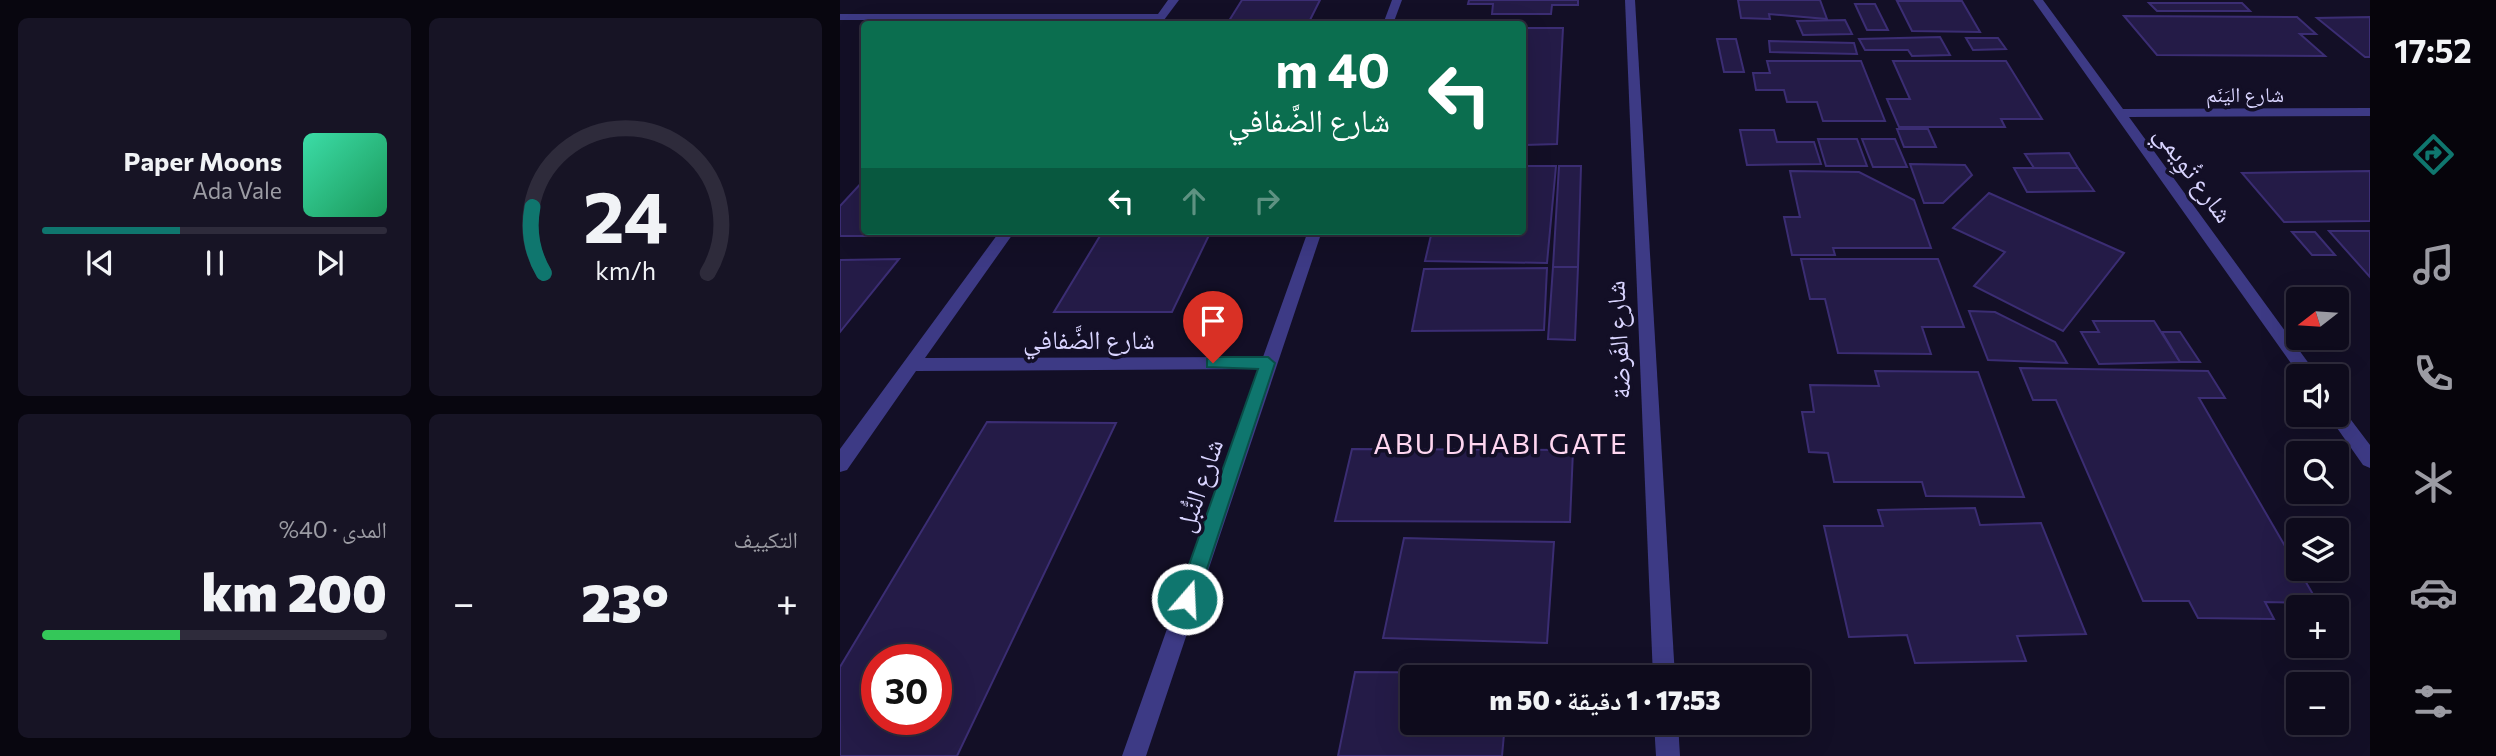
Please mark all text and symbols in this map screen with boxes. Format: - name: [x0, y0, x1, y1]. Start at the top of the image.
- text: 17:52: [2394, 30, 2472, 70]
- text: 40 m: [1275, 38, 1390, 98]
- icon: left: [1414, 49, 1505, 140]
- street label: شارع اليَنَم: [2206, 81, 2284, 109]
- text: شارع الضَّفافي: [1228, 99, 1390, 139]
- street label: شارع تُوِيمي: [2144, 118, 2241, 232]
- icon: directions: [2409, 130, 2458, 179]
- text: Paper Moons: [124, 145, 282, 176]
- text: 24: [583, 170, 668, 259]
- text: Ada Vale: [192, 176, 282, 204]
- icon: left: [1102, 182, 1140, 220]
- icon: ahead: [1175, 182, 1213, 220]
- icon: right: [1248, 182, 1286, 220]
- icon: music: [2409, 240, 2458, 289]
- icon: previous: [81, 244, 119, 282]
- icon: pause: [196, 244, 234, 282]
- icon: next: [311, 244, 349, 282]
- text: km/h: [595, 255, 656, 285]
- street label: شارع الفَرضة: [1598, 280, 1638, 400]
- north arrow: [2286, 287, 2348, 350]
- map controls: [2286, 287, 2349, 735]
- pin: [1183, 291, 1243, 363]
- icon: arrive: [1194, 302, 1232, 340]
- street label: شارع الضَّفافي: [1023, 323, 1155, 360]
- icon: phone: [2409, 349, 2458, 398]
- button: sound: [2286, 364, 2349, 427]
- district label: ABU DHABI GATE: [1373, 426, 1629, 460]
- street label: شارع النُّبل: [1168, 434, 1230, 536]
- button: search: [2286, 441, 2349, 504]
- icon: climate: [2409, 458, 2458, 507]
- text: المدى · 40%: [279, 515, 387, 543]
- button: layers: [2286, 518, 2349, 581]
- text: التكييف: [733, 525, 798, 553]
- text: 200 km: [201, 559, 387, 623]
- position arrow: [1150, 562, 1224, 636]
- icon: car: [2409, 568, 2458, 617]
- text: 23°: [581, 569, 669, 633]
- text: −: [453, 578, 475, 625]
- text: +: [776, 578, 798, 625]
- button: +: [2286, 595, 2349, 658]
- speed limit sign: 30: [861, 644, 952, 735]
- button: −: [2286, 672, 2349, 735]
- icon: filters: [2409, 677, 2458, 726]
- text: 17:53 · 1 دقيقة · 50 m: [1489, 684, 1721, 715]

